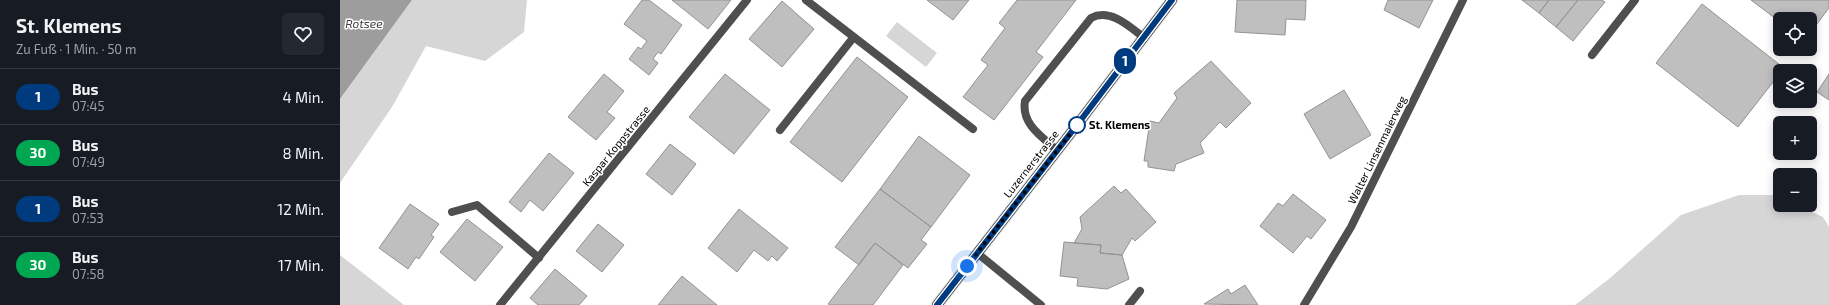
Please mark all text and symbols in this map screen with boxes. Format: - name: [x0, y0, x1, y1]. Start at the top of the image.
- map controls: [1773, 12, 1817, 212]
- button: locate: [1773, 12, 1817, 56]
- button: heart: [282, 13, 324, 55]
- text: St. Klemens: [16, 14, 122, 37]
- water label: Rotsee: [345, 16, 383, 30]
- text: Zu Fuß · 1 Min. · 50 m: [16, 41, 137, 57]
- line badge: 1: [1112, 48, 1138, 74]
- text: 1: [1122, 52, 1128, 69]
- button: layers: [1773, 64, 1817, 108]
- text: Bus: [72, 80, 98, 98]
- text: 1: [35, 88, 41, 105]
- text: 4 Min.: [282, 88, 324, 106]
- street label: Walter Linsenmaierweg: [1345, 94, 1408, 206]
- text: 07:45: [72, 98, 105, 114]
- street label: Kaspar Koppstrasse: [579, 103, 652, 189]
- marker: St. Klemens: [1068, 116, 1086, 134]
- button: +: [1773, 116, 1817, 160]
- place label: St. Klemens: [1089, 118, 1150, 131]
- street label: Luzernerstrasse: [1000, 127, 1061, 200]
- text: Bus: [72, 136, 98, 154]
- text: 30: [30, 144, 46, 161]
- text: 8 Min.: [283, 144, 324, 162]
- text: 07:49: [72, 154, 105, 170]
- button: −: [1773, 168, 1817, 212]
- text: Bus: [72, 192, 98, 210]
- text: 1: [35, 200, 41, 217]
- text: 12 Min.: [277, 200, 324, 218]
- text: 07:53: [72, 210, 104, 226]
- text: Bus: [72, 248, 98, 266]
- text: 30: [30, 256, 46, 273]
- text: 17 Min.: [278, 256, 324, 274]
- your location: [957, 256, 977, 276]
- text: 07:58: [72, 266, 104, 282]

